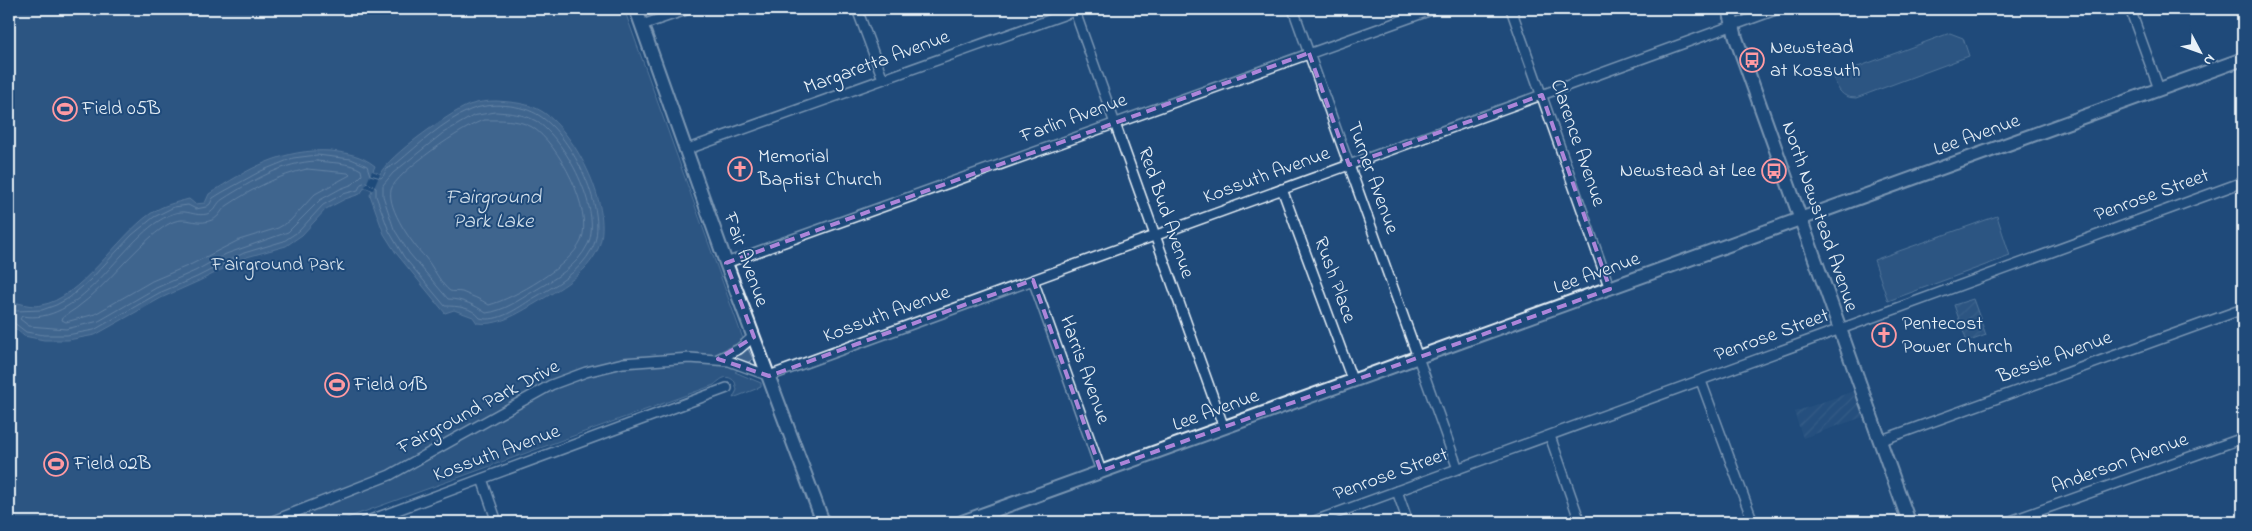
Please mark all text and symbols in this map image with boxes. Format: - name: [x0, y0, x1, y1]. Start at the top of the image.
- street label: Margaretta Avenue: [800, 23, 954, 104]
- north arrow: [2174, 28, 2224, 78]
- place label: Newstead at Kossuth: [1770, 34, 1861, 86]
- bus stop icon: Newstead at Kossuth: [1739, 47, 1765, 73]
- text: N: [2198, 49, 2220, 70]
- street label: Clarence Avenue: [1542, 75, 1612, 211]
- street label: Farlin Avenue: [1016, 86, 1131, 152]
- place label: Field 05B: [81, 95, 161, 124]
- sports icon: Field 05B: [52, 96, 78, 122]
- street label: Lee Avenue: [1930, 107, 2024, 165]
- street label: Turner Avenue: [1338, 118, 1406, 238]
- street label: North Newstead Avenue: [1773, 118, 1865, 316]
- street label: Kossuth Avenue: [1200, 140, 1334, 212]
- place label: Memorial Baptist Church: [757, 143, 882, 195]
- street label: Red Bud Avenue: [1129, 143, 1201, 283]
- church icon: Memorial Baptist Church: [727, 156, 753, 182]
- place label: Newstead at Lee: [1620, 157, 1756, 186]
- bus stop icon: Newstead at Lee: [1761, 158, 1787, 184]
- street label: Penrose Street: [2090, 162, 2214, 230]
- water label: Fairground Park Lake: [445, 183, 542, 237]
- street label: Fair Avenue: [714, 208, 775, 311]
- street label: Rush Place: [1305, 233, 1363, 327]
- street label: Lee Avenue: [1550, 245, 1644, 303]
- park label: Fairground Park: [211, 251, 345, 281]
- street label: Kossuth Avenue: [820, 279, 954, 351]
- street label: Penrose Street: [1710, 302, 1834, 370]
- place label: Pentecost Power Church: [1902, 310, 2013, 362]
- street label: Harris Avenue: [1051, 312, 1117, 428]
- church icon: Pentecost Power Church: [1871, 322, 1897, 348]
- street label: Bessie Avenue: [1993, 324, 2116, 393]
- street label: Fairground Park Drive: [392, 353, 566, 464]
- place label: Field 01B: [353, 371, 428, 400]
- sports icon: Field 01B: [324, 372, 350, 398]
- street label: Lee Avenue: [1169, 382, 1263, 440]
- street label: Kossuth Avenue: [430, 418, 564, 490]
- street label: Anderson Avenue: [2047, 426, 2193, 502]
- street label: Penrose Street: [1329, 441, 1453, 509]
- place label: Field 02B: [73, 450, 151, 479]
- sports icon: Field 02B: [43, 451, 69, 477]

